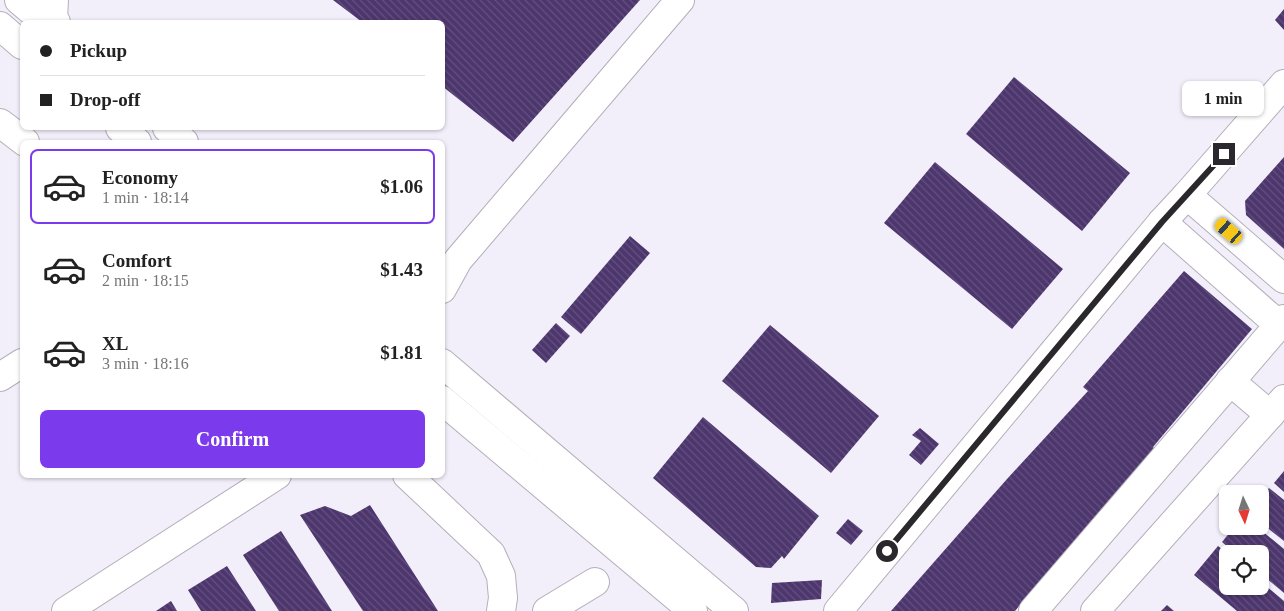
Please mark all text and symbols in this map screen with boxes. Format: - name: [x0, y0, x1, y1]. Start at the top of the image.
- text: Pickup: [70, 40, 127, 61]
- callout: 1 min: [1183, 82, 1265, 116]
- text: Drop-off: [70, 89, 140, 110]
- text: 1 min: [1204, 90, 1242, 107]
- route end: [1213, 143, 1235, 165]
- icon: car: [42, 164, 87, 209]
- text: Economy: [102, 167, 178, 188]
- text: $1.06: [380, 176, 423, 197]
- text: 1 min · 18:14: [102, 189, 189, 206]
- car: [1212, 215, 1245, 247]
- icon: car: [42, 247, 87, 292]
- text: Comfort: [102, 250, 172, 271]
- text: $1.43: [380, 259, 423, 280]
- text: 2 min · 18:15: [102, 272, 189, 289]
- icon: car: [42, 330, 87, 375]
- text: XL: [102, 333, 128, 354]
- text: $1.81: [380, 342, 423, 363]
- text: 3 min · 18:16: [102, 355, 189, 372]
- button: Confirm: [40, 410, 425, 468]
- north arrow: [1219, 485, 1269, 535]
- map controls: [1219, 485, 1269, 595]
- route start: [876, 540, 898, 562]
- button: locate: [1219, 545, 1269, 595]

